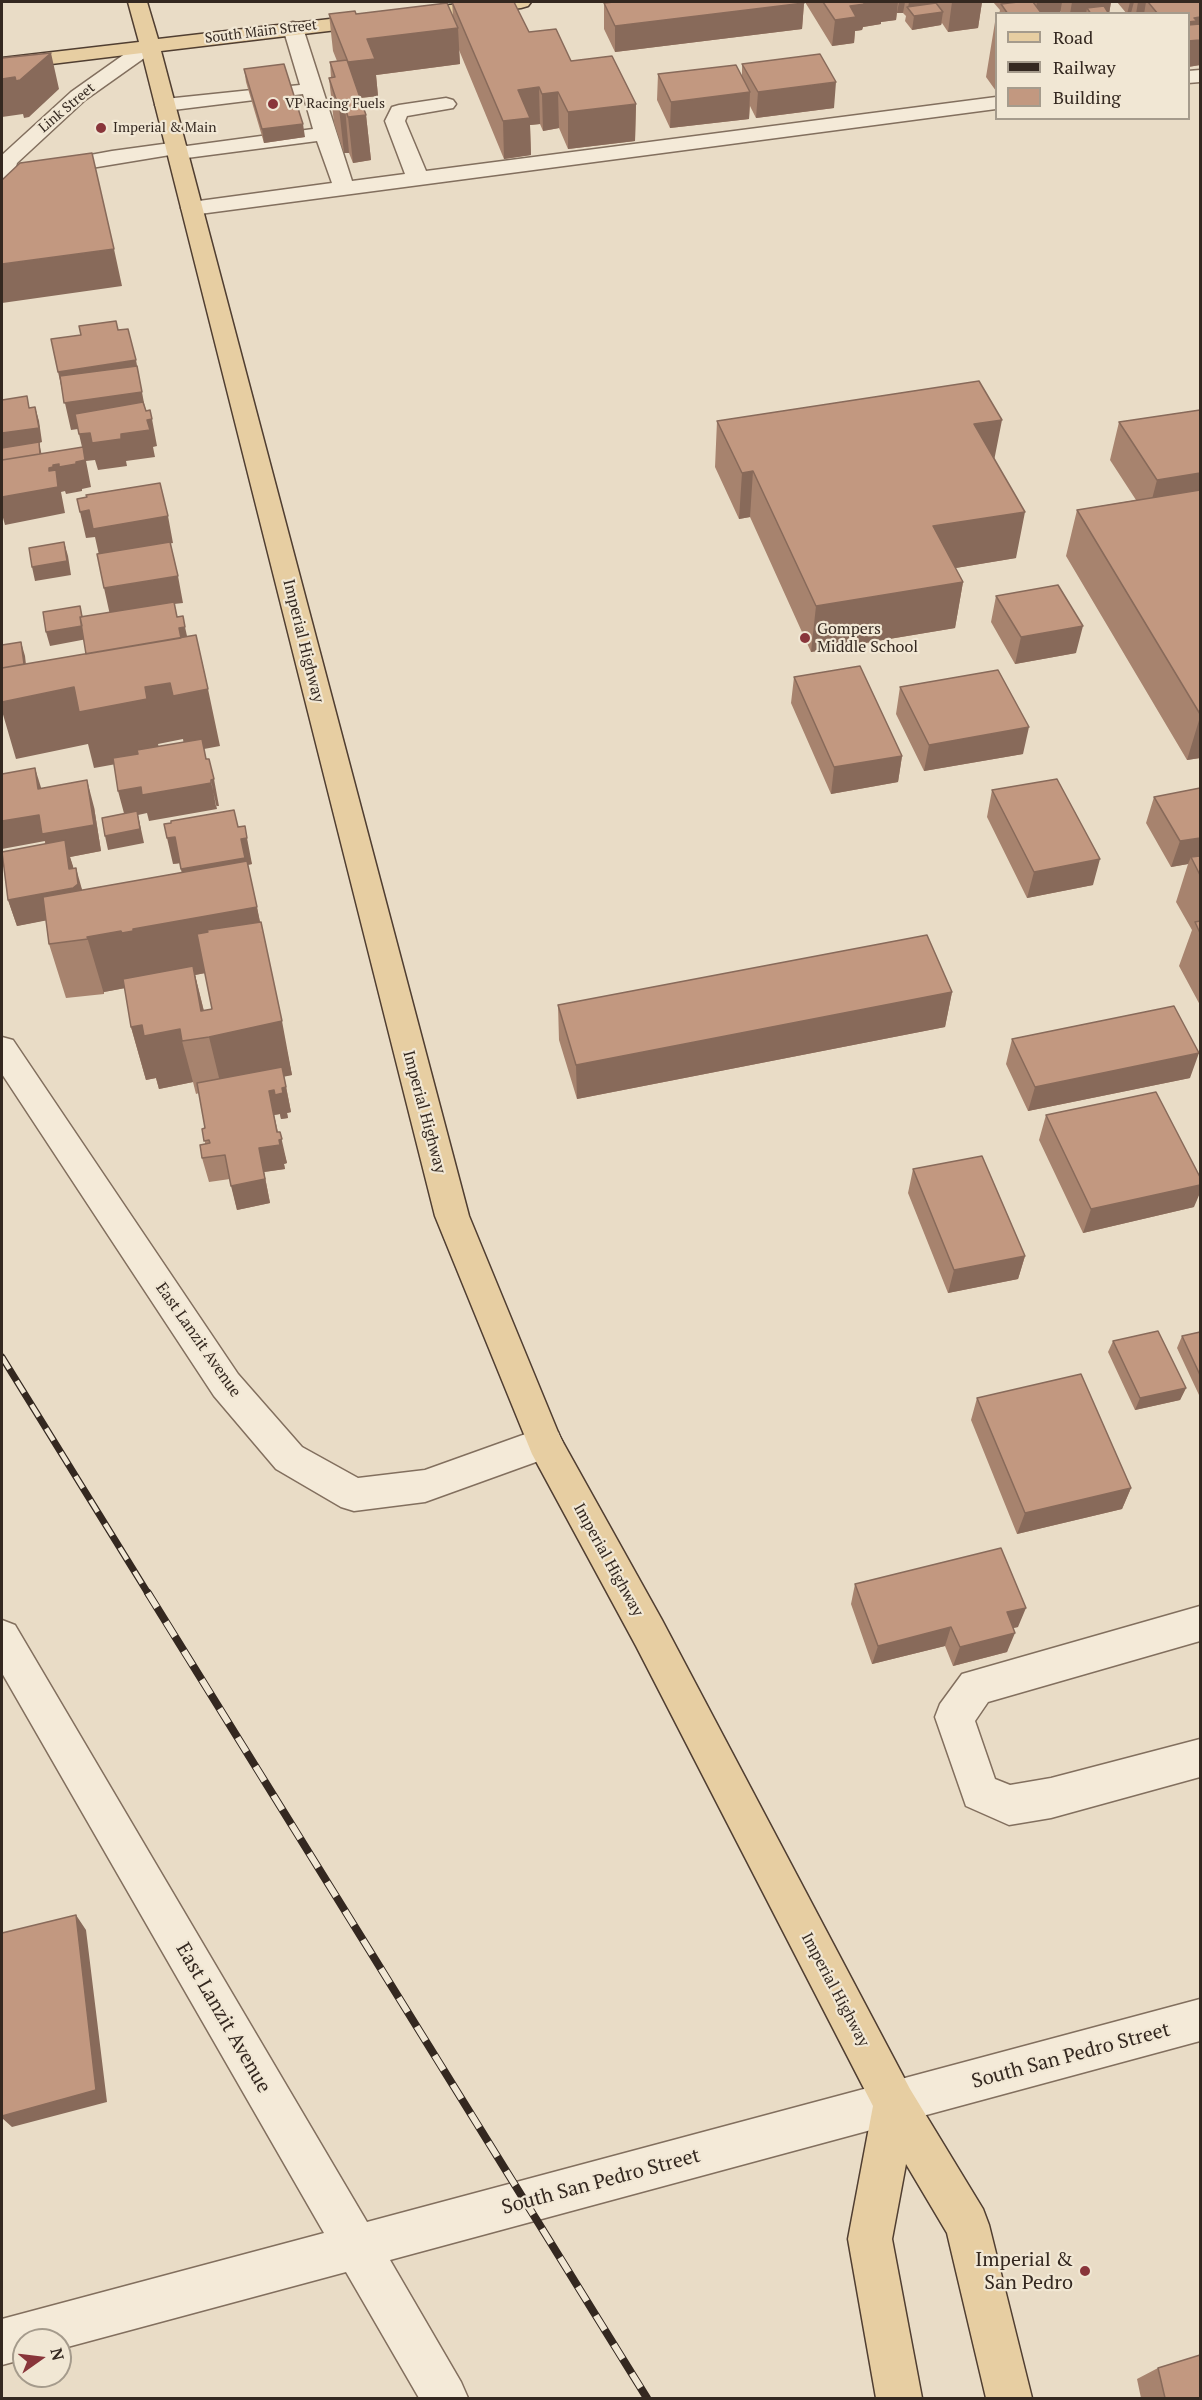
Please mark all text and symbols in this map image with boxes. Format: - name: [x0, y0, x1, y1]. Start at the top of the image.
- legend: [995, 12, 1190, 120]
- street label: South Main Street: [204, 17, 318, 47]
- text: Road: [1053, 25, 1093, 49]
- text: Railway: [1053, 55, 1116, 79]
- street label: Link Street: [35, 80, 99, 136]
- text: Building: [1053, 85, 1121, 109]
- place label: VP Racing Fuels: [285, 96, 385, 112]
- marker: VP Racing Fuels: [266, 97, 280, 111]
- place label: Imperial & Main: [113, 120, 217, 136]
- marker: Imperial & Main: [94, 121, 108, 135]
- street label: Imperial Highway: [278, 577, 328, 705]
- place label: Gompers Middle School: [817, 619, 918, 657]
- marker: Gompers Middle School: [798, 631, 812, 645]
- street label: Imperial Highway: [398, 1048, 450, 1176]
- street label: East Lanzit Avenue: [151, 1279, 245, 1401]
- street label: Imperial Highway: [569, 1500, 647, 1620]
- street label: Imperial Highway: [797, 1930, 873, 2050]
- street label: East Lanzit Avenue: [170, 1939, 276, 2097]
- street label: South San Pedro Street: [969, 2018, 1173, 2094]
- street label: South San Pedro Street: [499, 2144, 703, 2220]
- place label: Imperial & San Pedro: [975, 2248, 1073, 2295]
- marker: Imperial & San Pedro: [1078, 2264, 1092, 2278]
- north arrow: [12, 2328, 72, 2388]
- text: N: [45, 2346, 70, 2363]

